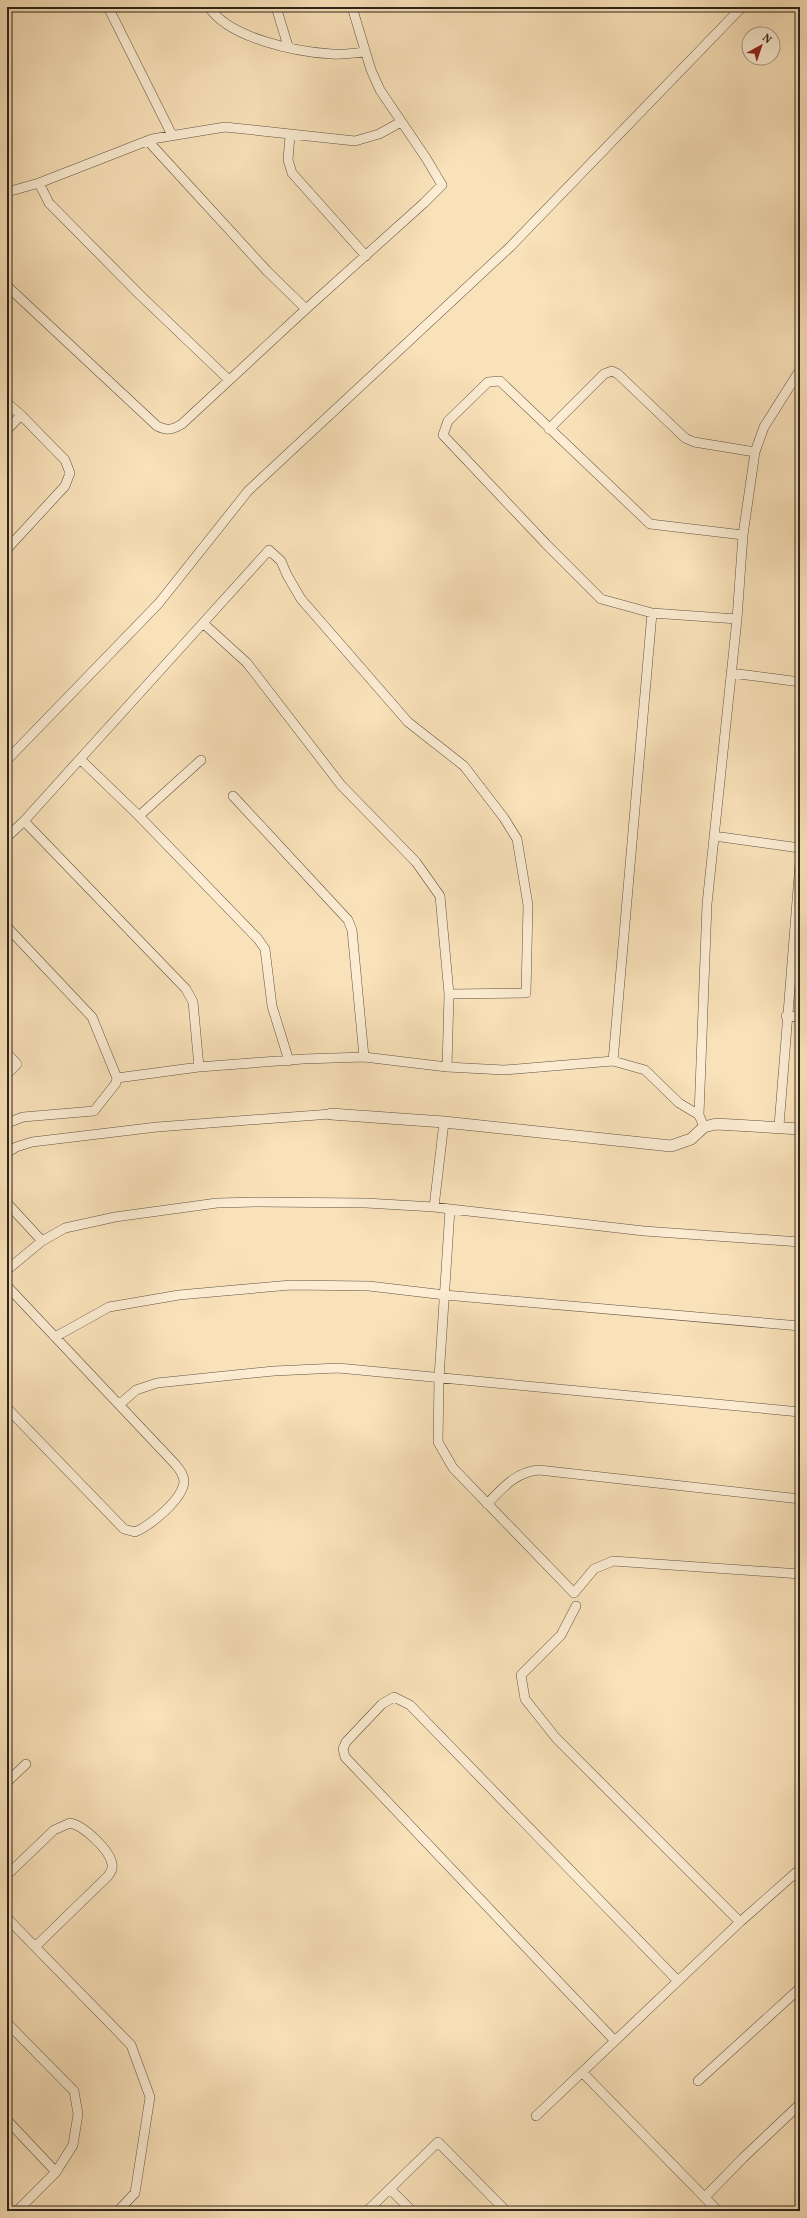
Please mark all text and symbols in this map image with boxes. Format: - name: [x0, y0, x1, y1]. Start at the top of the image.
- north arrow: [741, 26, 781, 66]
- text: N: [759, 31, 774, 48]

